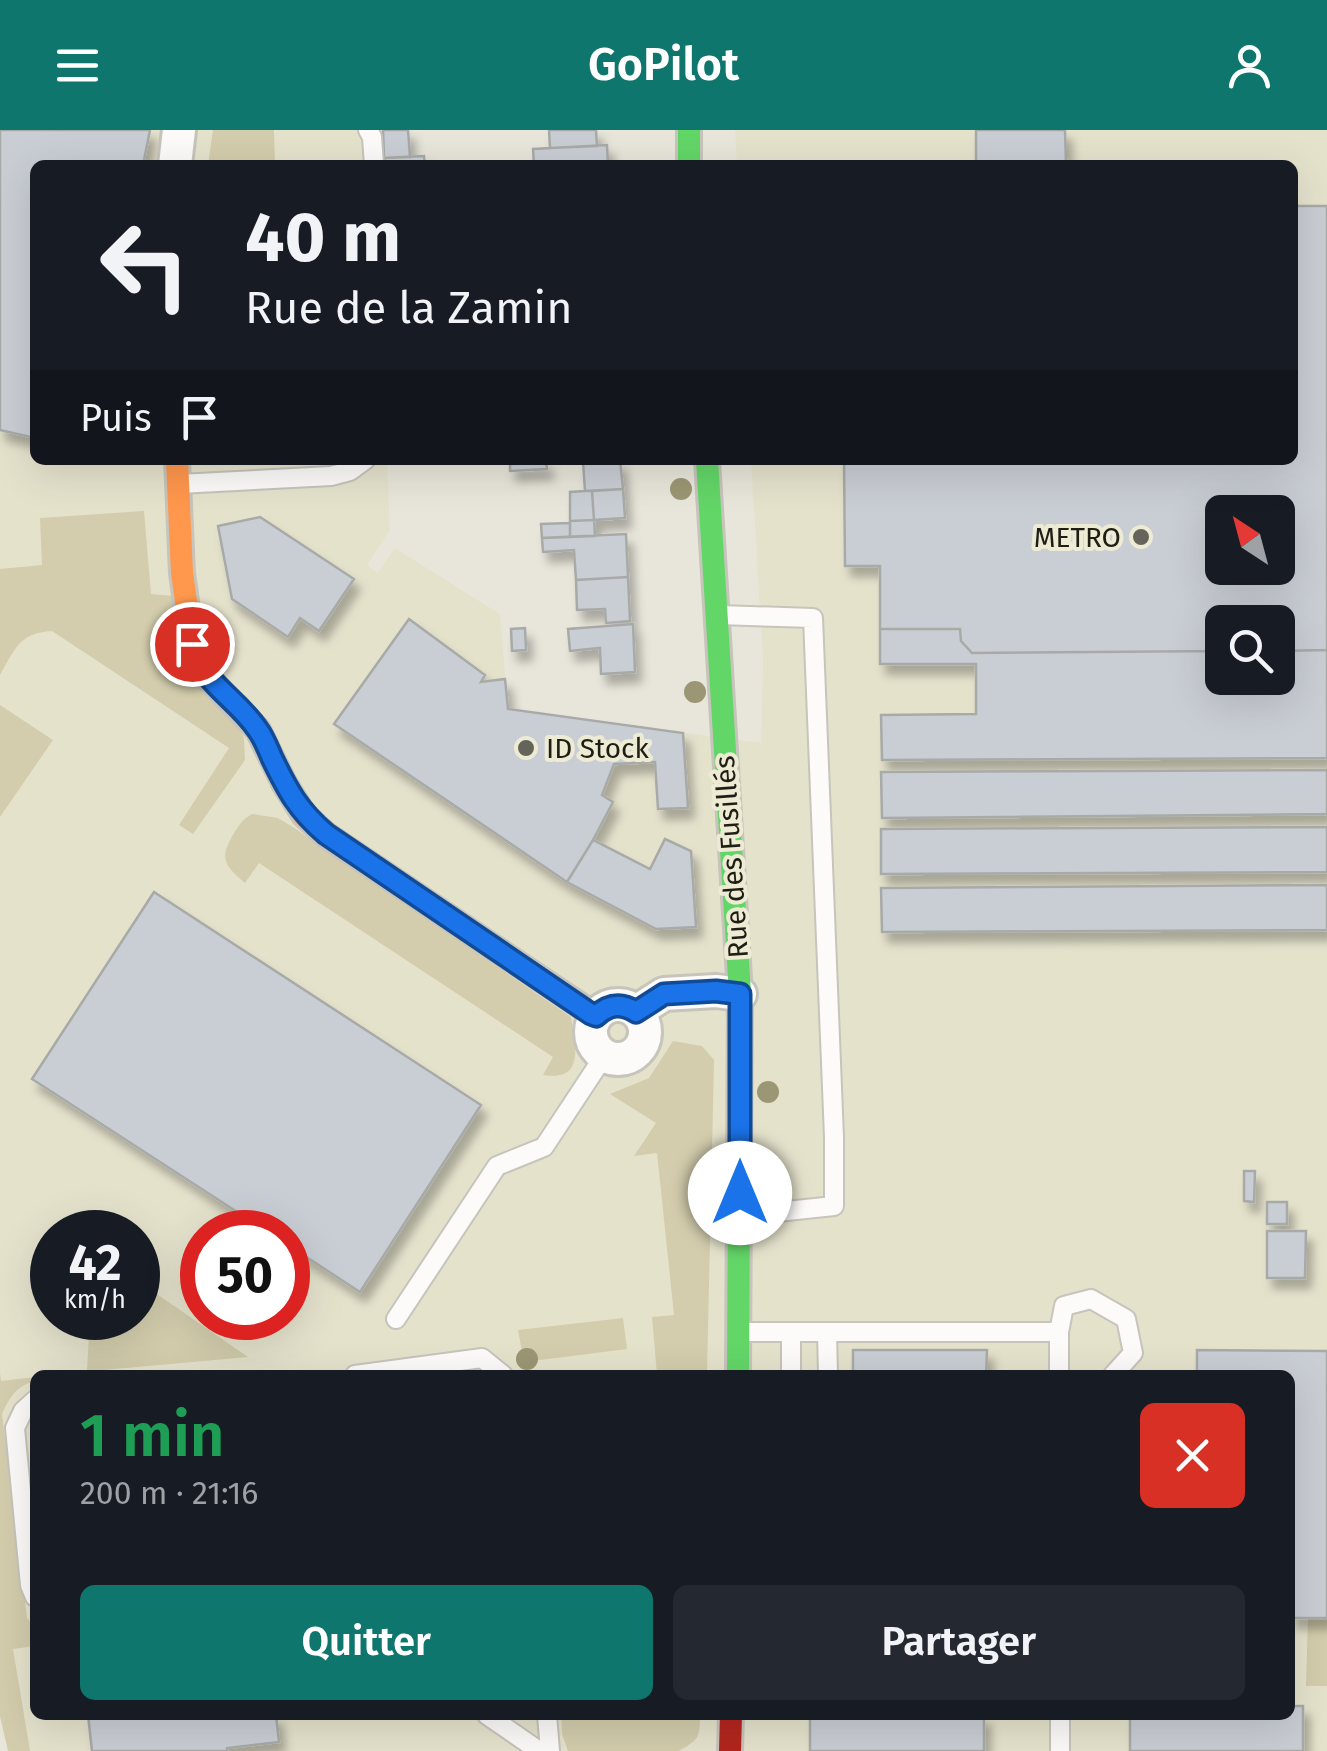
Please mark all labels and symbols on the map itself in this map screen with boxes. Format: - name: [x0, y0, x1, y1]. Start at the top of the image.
- north arrow: [1205, 495, 1295, 585]
- place label: METRO: [1034, 521, 1121, 554]
- marker: METRO: [1130, 526, 1152, 548]
- pin: [150, 602, 235, 687]
- place label: ID Stock: [546, 732, 649, 765]
- marker: ID Stock: [515, 737, 537, 759]
- street label: Rue des Fusillés: [708, 755, 755, 959]
- position arrow: [688, 1141, 792, 1245]
- speed limit sign: 50: [180, 1210, 310, 1340]

